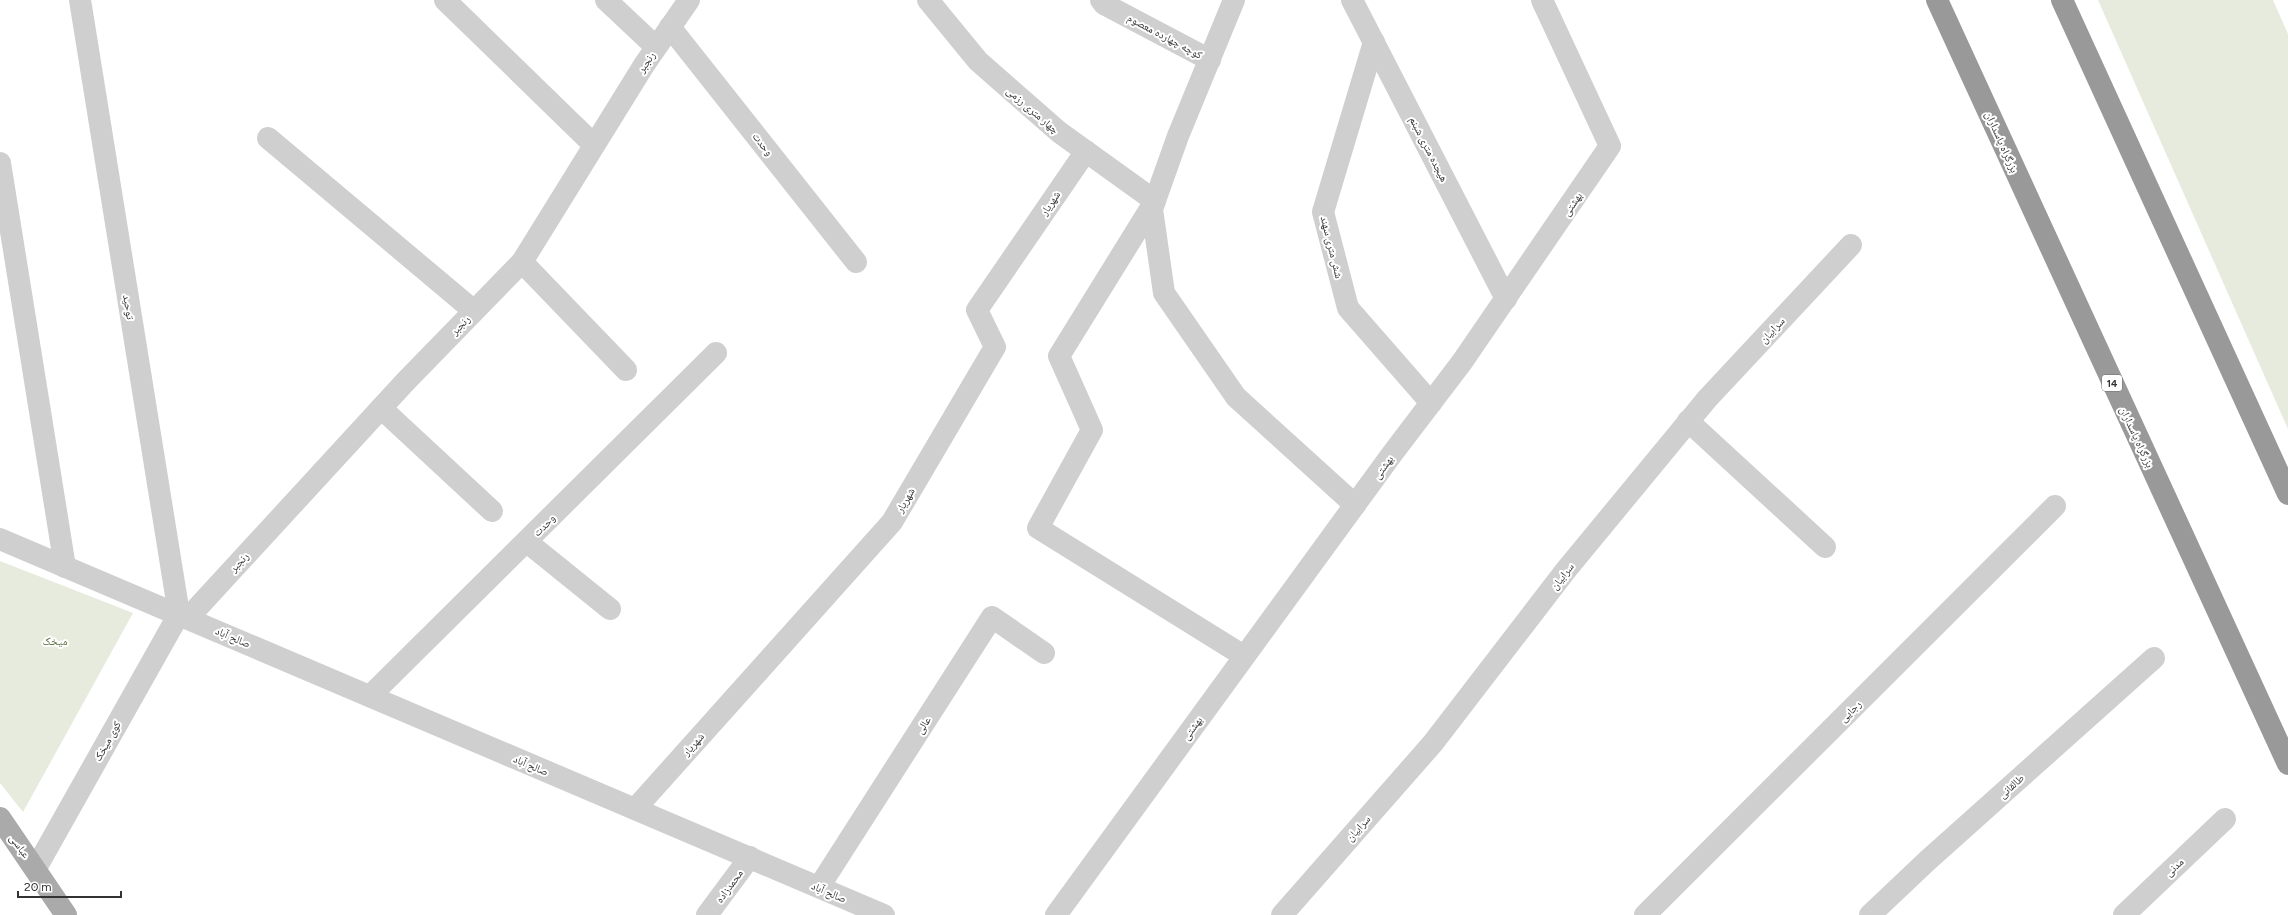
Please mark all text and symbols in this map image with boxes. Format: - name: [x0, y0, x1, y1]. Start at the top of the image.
- street label: کوچه چهارده معصوم: [1125, 11, 1205, 62]
- street label: رنجبر: [634, 49, 658, 76]
- street label: چهار متری رزمی: [1004, 84, 1061, 137]
- street label: بزرگراه پاسداران: [1982, 110, 2021, 175]
- street label: هیجده متری شبنم: [1406, 114, 1451, 185]
- street label: وحدت: [750, 130, 776, 158]
- street label: شهریار: [1037, 189, 1063, 219]
- street label: بهشتی: [1560, 190, 1585, 219]
- street label: شش متری سهند: [1317, 215, 1346, 280]
- street label: توحید: [120, 294, 137, 321]
- street label: رنجبر: [447, 313, 473, 339]
- street label: سرابیان: [1757, 315, 1788, 346]
- road number: 14: [2102, 375, 2122, 391]
- street label: بزرگراه پاسداران: [2117, 405, 2156, 470]
- street label: بهشتی: [1370, 453, 1396, 482]
- street label: شهریار: [893, 485, 918, 516]
- street label: وحدت: [531, 512, 558, 539]
- street label: رنجبر: [226, 550, 252, 576]
- street label: سرابیان: [1548, 560, 1577, 592]
- street label: صالح آباد: [213, 624, 252, 651]
- park label: میخک: [43, 635, 67, 648]
- street label: رجایی: [1837, 698, 1864, 725]
- street label: عالی: [913, 714, 934, 736]
- street label: بهشتی: [1179, 714, 1205, 743]
- street label: کوی میخک: [91, 718, 124, 764]
- street label: شهریار: [679, 730, 707, 759]
- street label: صالح آباد: [511, 752, 550, 779]
- street label: طالقانی: [1996, 772, 2027, 801]
- street label: سرابیان: [1343, 813, 1373, 844]
- street label: عباسى: [7, 832, 33, 861]
- street label: مدنی: [2162, 856, 2186, 879]
- street label: محمدزاده: [713, 867, 746, 905]
- scale bar: [18, 873, 121, 899]
- street label: صالح آباد: [809, 879, 848, 906]
- text: 20 m: [24, 880, 52, 894]

